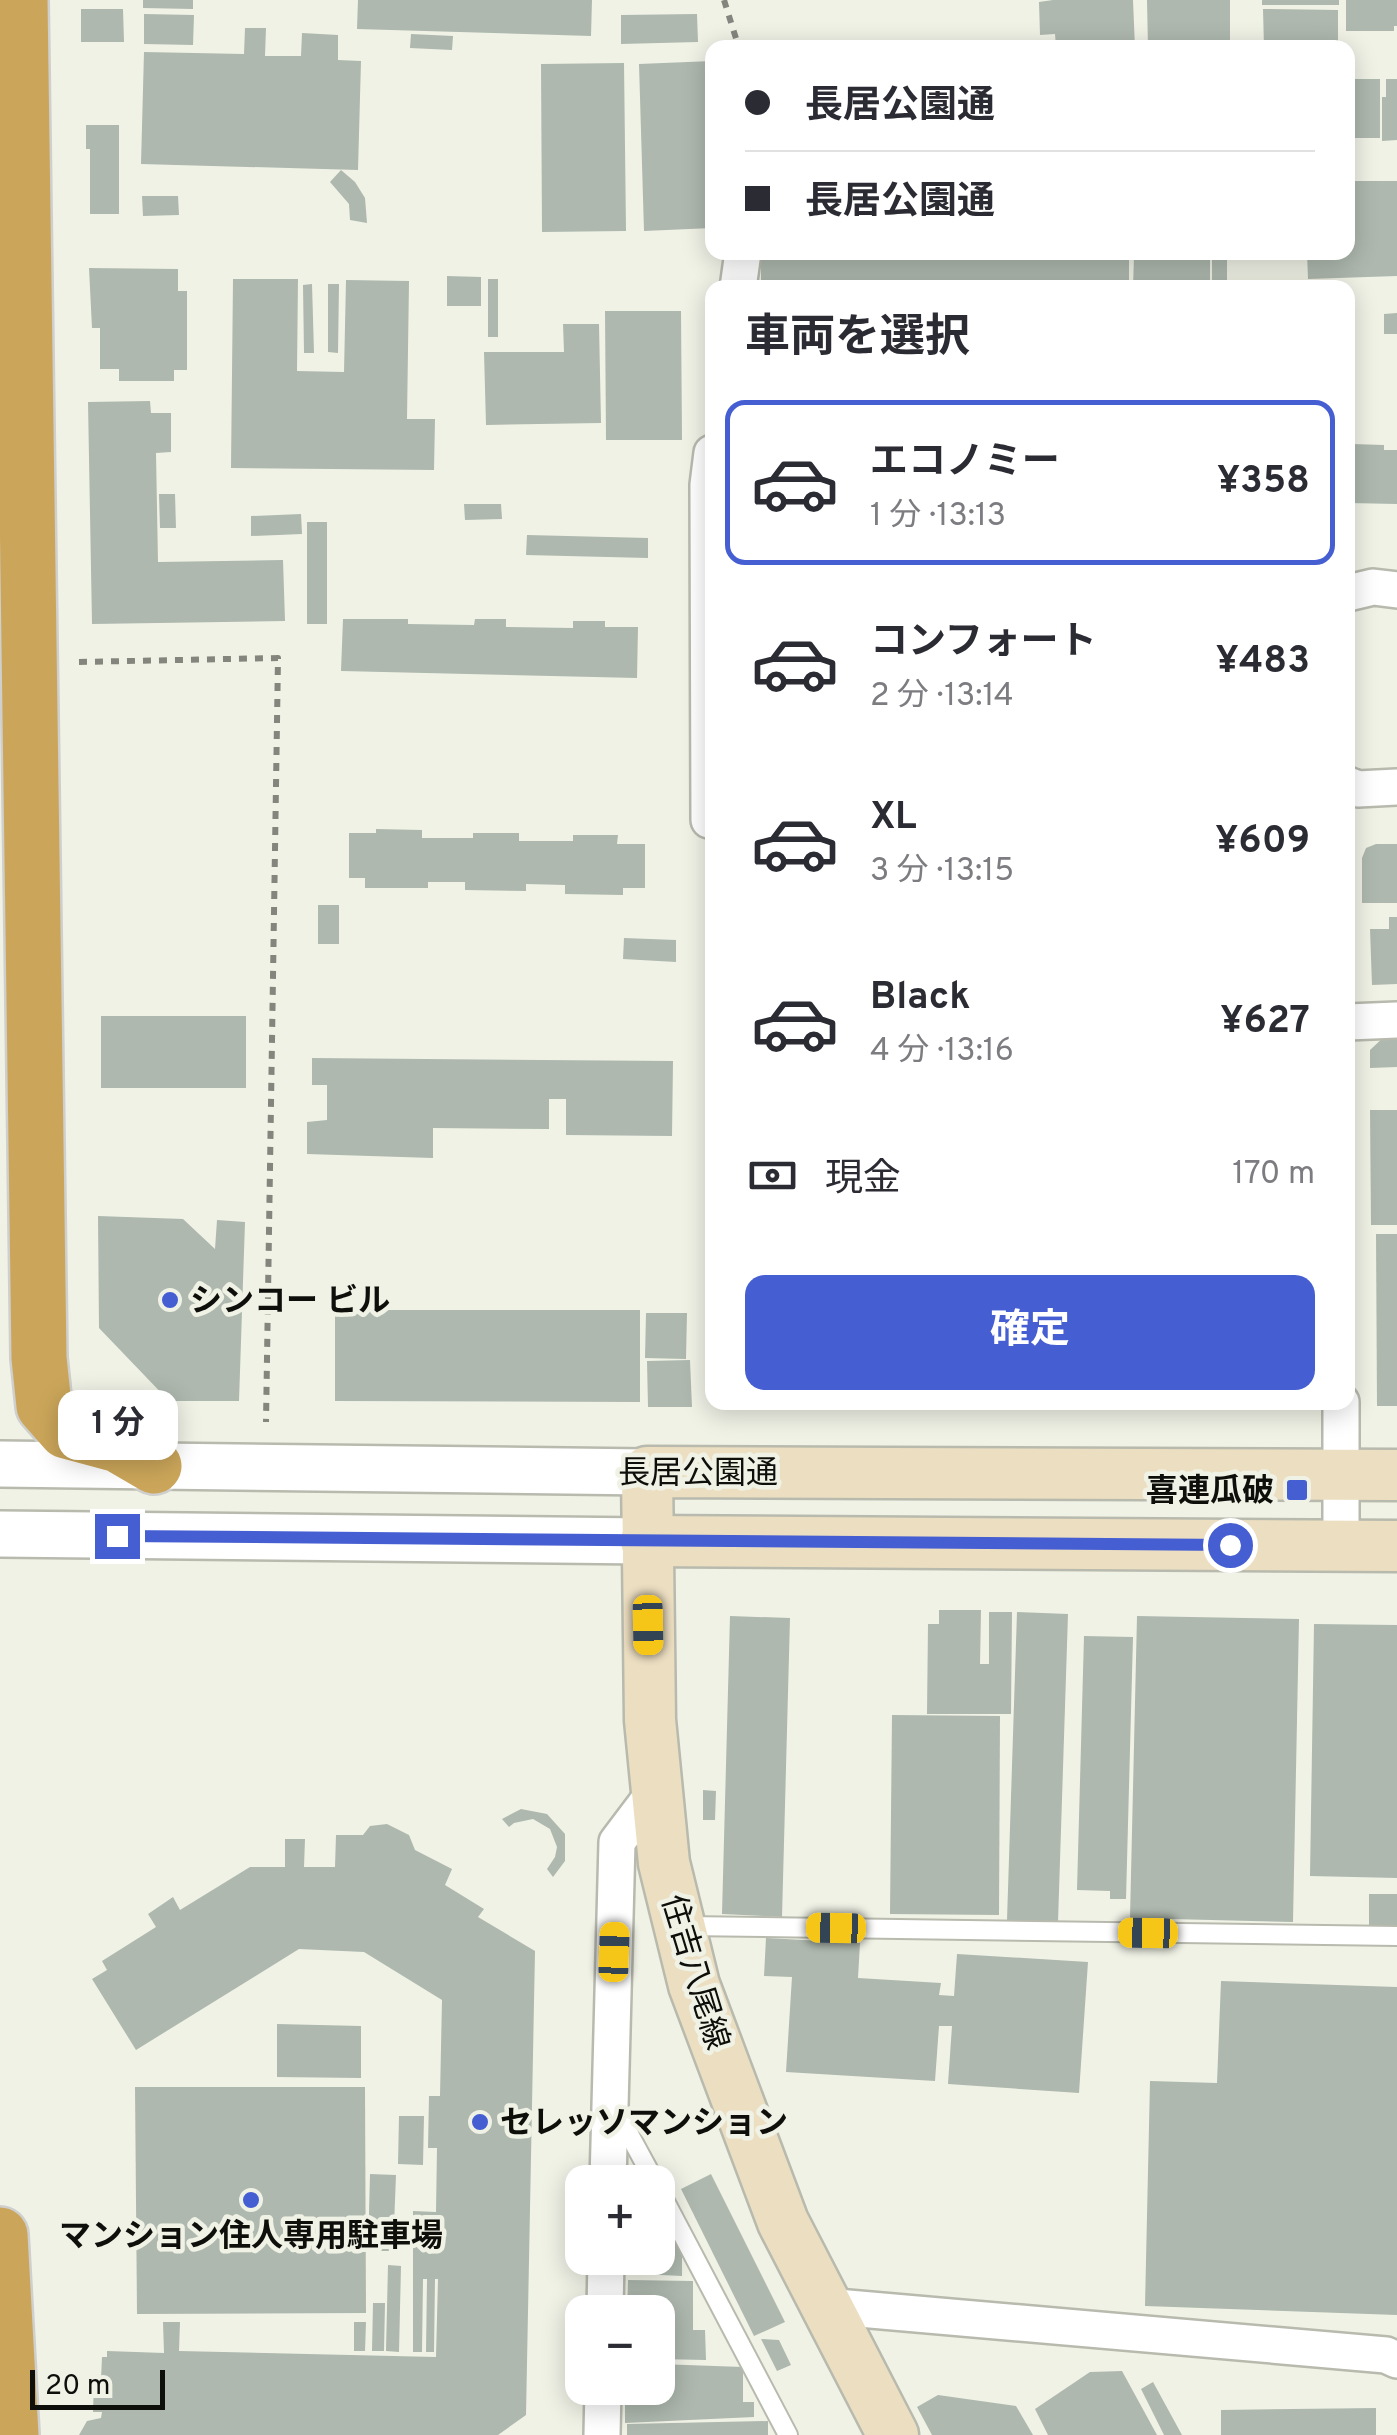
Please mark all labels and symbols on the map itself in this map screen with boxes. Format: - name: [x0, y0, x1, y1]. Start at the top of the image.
- place label: シンコー ビル: [190, 1283, 390, 1323]
- marker: シンコー ビル: [159, 1289, 181, 1311]
- callout: 1 分: [57, 1391, 177, 1461]
- street label: 長居公園通: [618, 1455, 778, 1495]
- place label: 喜連瓜破: [1146, 1473, 1274, 1513]
- marker: 喜連瓜破: [1284, 1477, 1310, 1503]
- route end: [95, 1514, 140, 1559]
- route start: [1208, 1523, 1253, 1568]
- car: [632, 1595, 664, 1655]
- street label: 住吉八尾線: [651, 1891, 736, 2055]
- car: [806, 1912, 866, 1944]
- car: [1118, 1917, 1178, 1949]
- car: [598, 1921, 630, 1983]
- place label: セレッソマンション: [500, 2105, 788, 2145]
- marker: セレッソマンション: [469, 2111, 491, 2133]
- marker: マンション住人専用駐車場: [240, 2189, 262, 2211]
- place label: マンション住人専用駐車場: [59, 2218, 443, 2258]
- scale bar: [30, 2365, 165, 2410]

